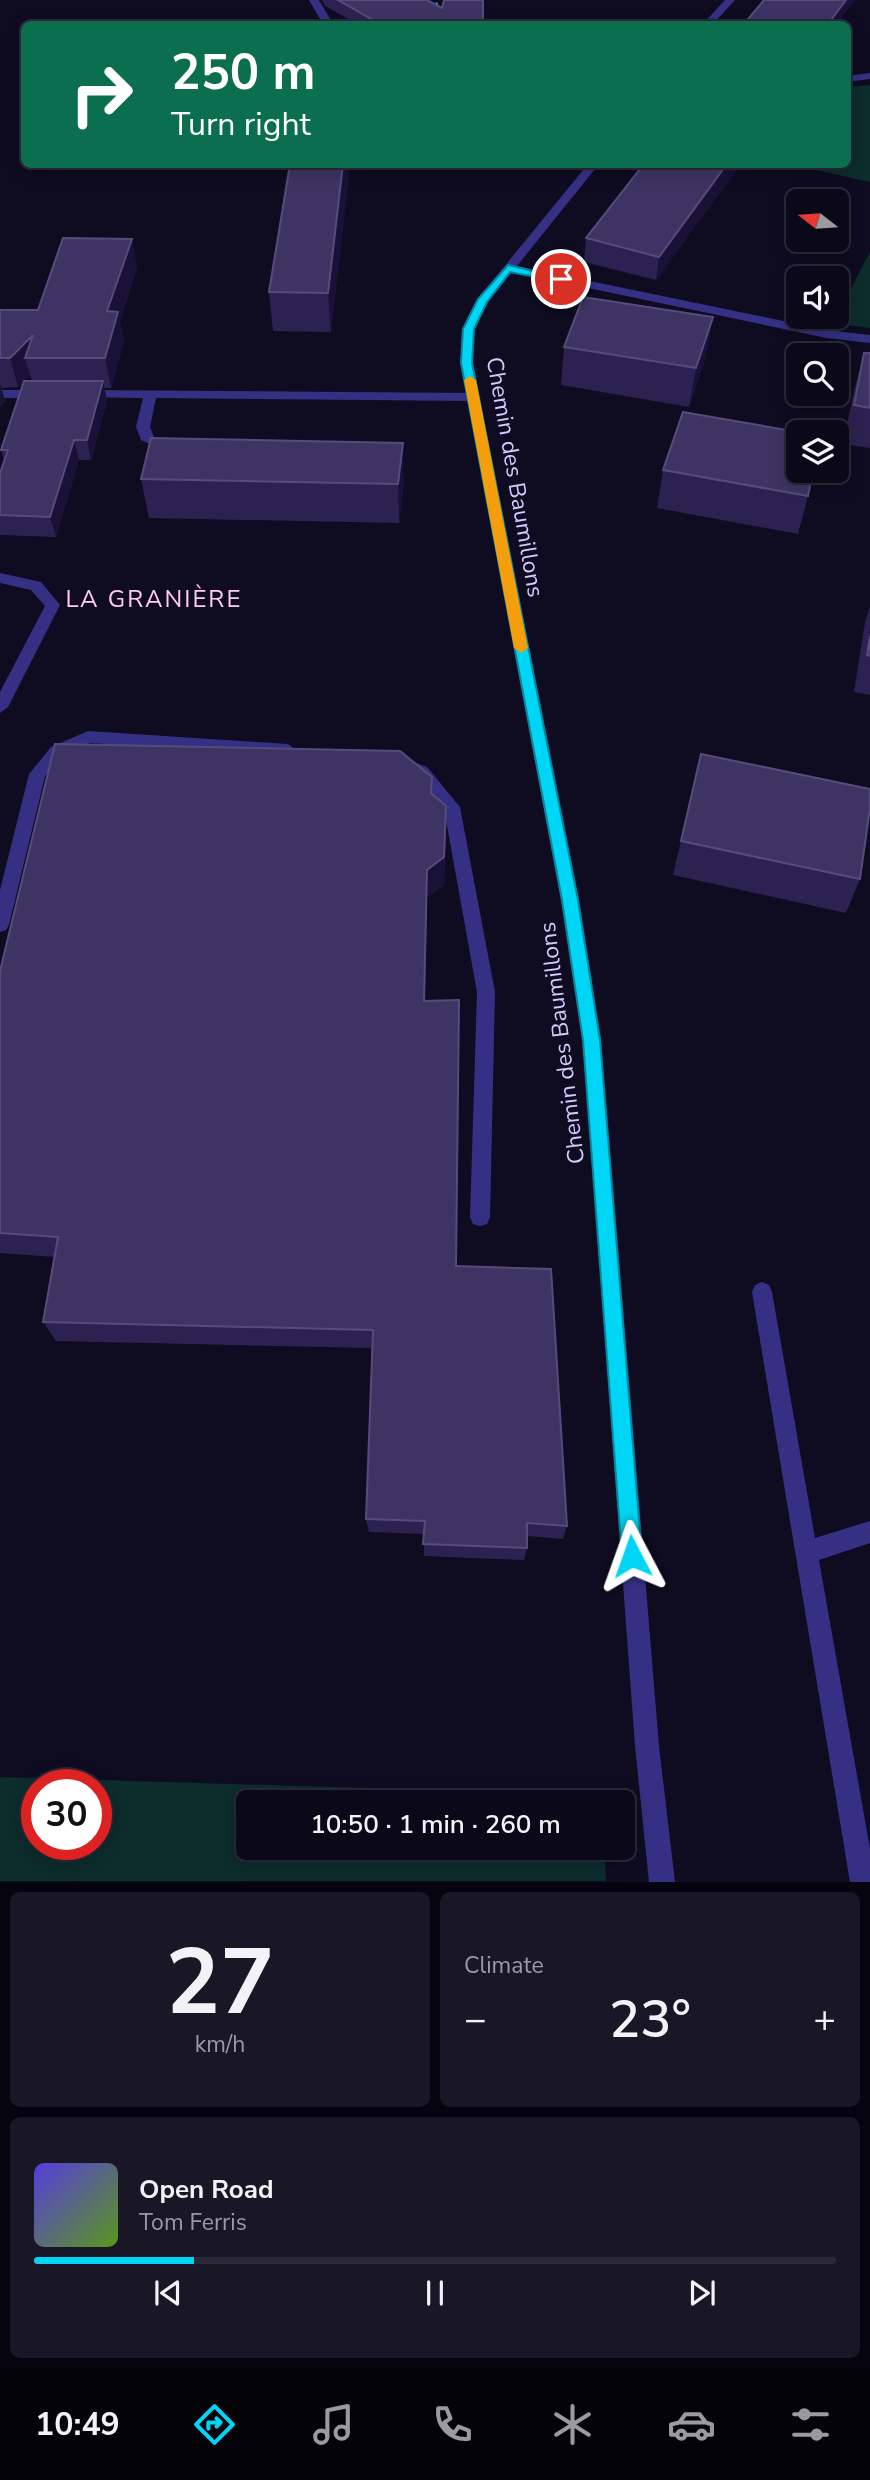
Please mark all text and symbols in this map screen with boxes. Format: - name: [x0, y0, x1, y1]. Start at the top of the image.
- text: 250 m: [171, 39, 315, 106]
- icon: right: [56, 49, 147, 140]
- text: Turn right: [171, 103, 311, 146]
- north arrow: [786, 189, 849, 252]
- map controls: [786, 189, 849, 483]
- pin: [531, 249, 591, 309]
- icon: arrive: [542, 260, 580, 298]
- button: sound: [786, 266, 849, 329]
- button: search: [786, 343, 849, 406]
- street label: Chemin des Baumillons: [479, 354, 551, 600]
- button: layers: [786, 420, 849, 483]
- district label: LA GRANIÈRE: [66, 583, 242, 615]
- street label: Chemin des Baumillons: [532, 920, 592, 1166]
- position arrow: [595, 1519, 669, 1593]
- speed limit sign: 30: [21, 1769, 112, 1860]
- text: 10:50 · 1 min · 260 m: [310, 1807, 561, 1842]
- text: 27: [165, 1921, 275, 2045]
- text: Climate: [464, 1950, 544, 1981]
- text: 23°: [609, 1984, 691, 2055]
- text: −: [464, 1994, 487, 2045]
- text: +: [813, 1994, 836, 2045]
- text: km/h: [195, 2029, 245, 2060]
- text: Open Road: [139, 2172, 274, 2207]
- text: Tom Ferris: [139, 2207, 247, 2238]
- icon: previous: [149, 2274, 187, 2312]
- icon: pause: [416, 2274, 454, 2312]
- icon: next: [683, 2274, 721, 2312]
- icon: directions: [190, 2400, 239, 2449]
- icon: music: [309, 2400, 358, 2449]
- icon: phone: [428, 2400, 477, 2449]
- icon: climate: [548, 2400, 597, 2449]
- icon: car: [667, 2400, 716, 2449]
- icon: filters: [786, 2400, 835, 2449]
- text: 10:49: [35, 2403, 120, 2446]

